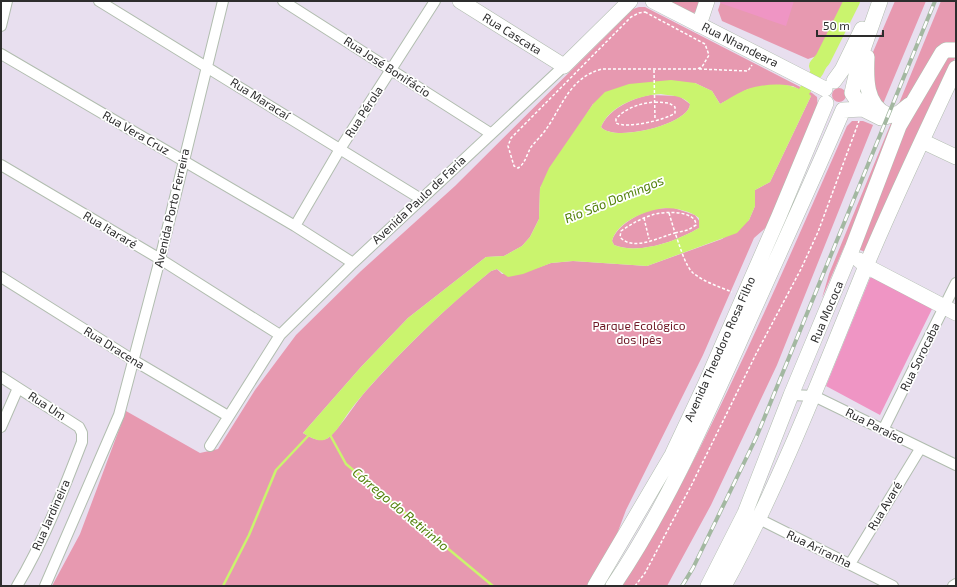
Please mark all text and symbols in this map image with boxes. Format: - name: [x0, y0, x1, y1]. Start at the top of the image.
- street label: Rua Cascata: [481, 10, 545, 57]
- scale bar: [817, 12, 883, 38]
- text: 50 m: [823, 18, 850, 32]
- street label: Rua Nhandeara: [700, 19, 781, 69]
- street label: Rua José Bonifácio: [342, 33, 434, 99]
- street label: Rua Maracaí: [228, 74, 294, 123]
- street label: Rua Pérola: [341, 83, 385, 140]
- street label: Rua Vera Cruz: [100, 107, 173, 157]
- street label: Avenida Porto Ferreira: [151, 147, 192, 269]
- street label: Avenida Paulo de Faria: [369, 152, 468, 246]
- water label: Rio São Domingos: [562, 172, 666, 226]
- street label: Rua Itararé: [81, 208, 140, 251]
- street label: Avenida Theodoro Rosa Filho: [681, 274, 758, 423]
- street label: Rua Mococa: [807, 279, 845, 345]
- park label: Parque Ecológico dos Ipês: [592, 318, 686, 346]
- street label: Rua Sorocaba: [896, 320, 942, 393]
- street label: Rua Dracena: [82, 323, 147, 371]
- street label: Rua Um: [26, 388, 69, 422]
- street label: Rua Paraíso: [844, 404, 907, 446]
- water label: Córrego do Retirinho: [350, 464, 452, 554]
- street label: Rua Jardineira: [28, 477, 72, 552]
- street label: Rua Avaré: [864, 479, 904, 532]
- street label: Rua Ariranha: [785, 526, 854, 570]

